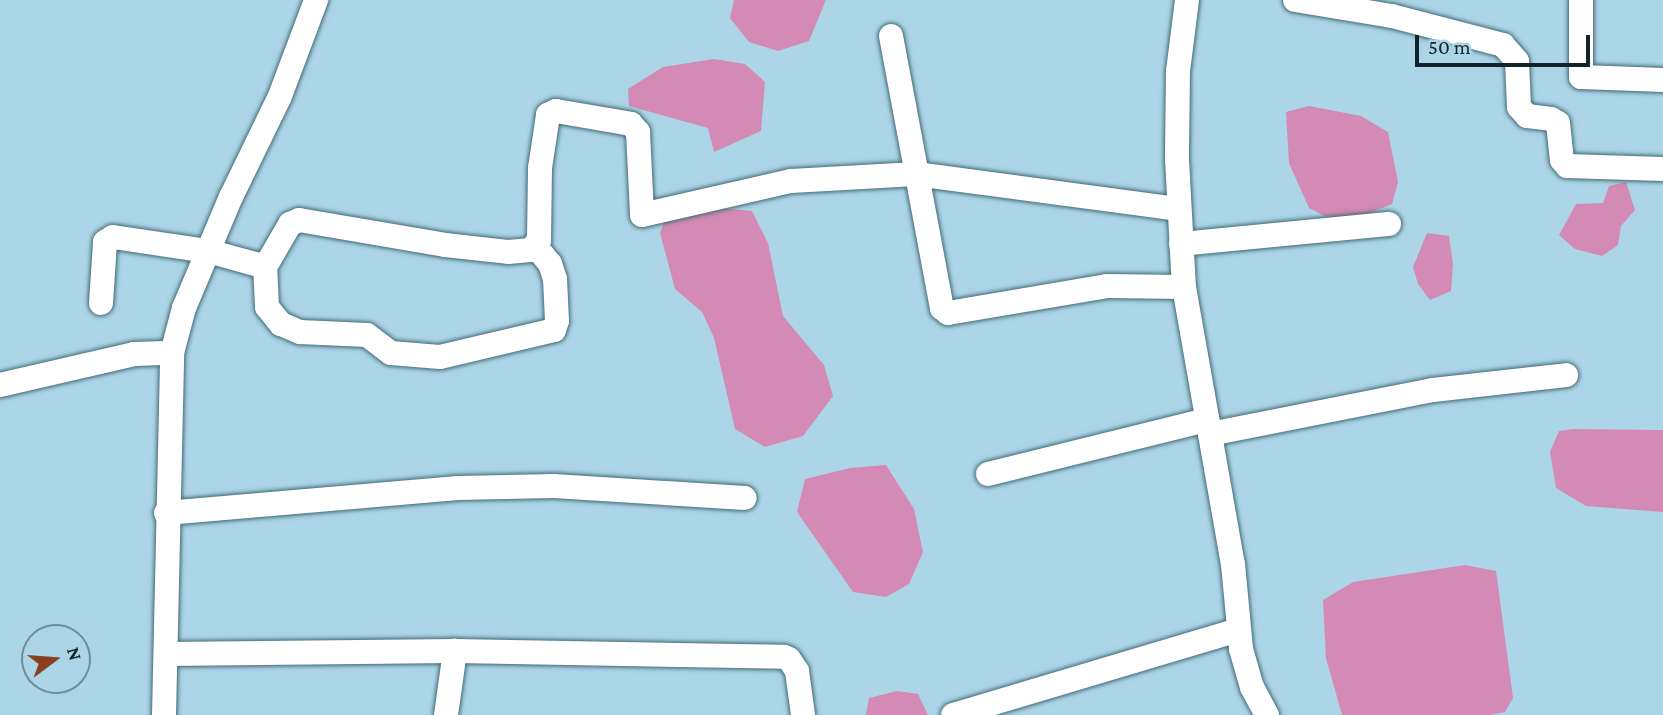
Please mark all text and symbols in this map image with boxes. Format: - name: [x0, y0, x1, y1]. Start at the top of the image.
- scale bar: [1418, 21, 1593, 65]
- text: 50 m: [1428, 35, 1471, 59]
- north arrow: [21, 624, 91, 694]
- text: N: [63, 644, 87, 663]

